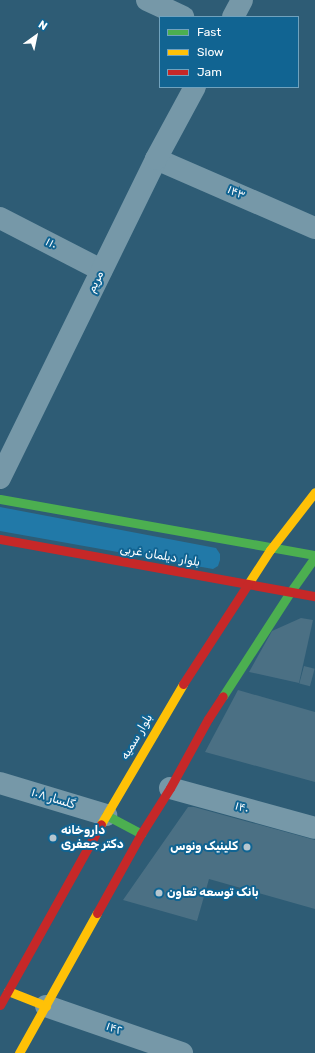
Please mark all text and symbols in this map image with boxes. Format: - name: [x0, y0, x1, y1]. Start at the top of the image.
- north arrow: [16, 16, 56, 56]
- legend: [159, 16, 299, 88]
- text: N: [36, 18, 50, 33]
- text: Fast: [197, 25, 221, 39]
- text: Slow: [197, 45, 224, 59]
- text: Jam: [197, 65, 222, 79]
- street label: ۱۴۳: [225, 183, 247, 203]
- street label: ۱۱۰: [43, 235, 59, 253]
- street label: مریم: [85, 269, 107, 295]
- street label: بلوار دیلمان غربی: [119, 542, 201, 570]
- street label: بلوار سمیه: [118, 712, 156, 762]
- street label: گلسار ۱۰۸: [29, 786, 77, 812]
- street label: ۱۴۰: [233, 799, 251, 817]
- place label: داروخانه دکتر جعفری: [61, 824, 124, 852]
- marker: داروخانه دکتر جعفری: [48, 833, 58, 843]
- place label: کلینیک ونوس: [170, 840, 238, 854]
- marker: کلینیک ونوس: [241, 841, 253, 853]
- place label: بانک توسعه تعاون: [167, 886, 259, 900]
- marker: بانک توسعه تعاون: [154, 888, 164, 898]
- street label: ۱۴۲: [104, 1020, 124, 1038]

